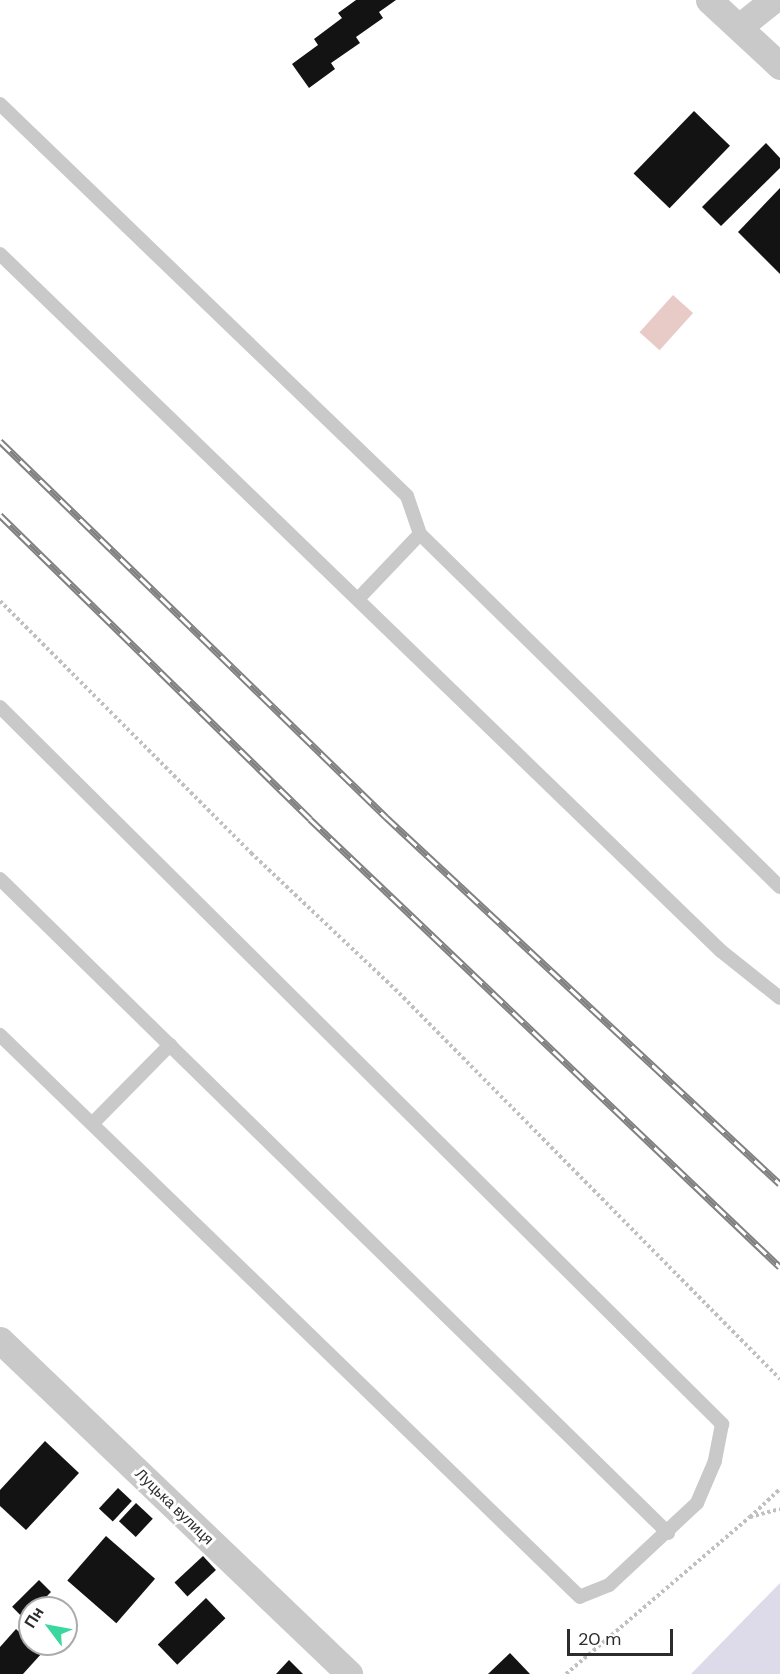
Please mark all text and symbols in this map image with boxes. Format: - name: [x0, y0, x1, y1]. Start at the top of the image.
- street label: Луцька вулиця: [131, 1465, 217, 1549]
- north arrow: [18, 1596, 78, 1656]
- text: Пн: [19, 1603, 49, 1632]
- scale bar: [570, 1617, 676, 1655]
- text: 20 m: [578, 1627, 621, 1651]

